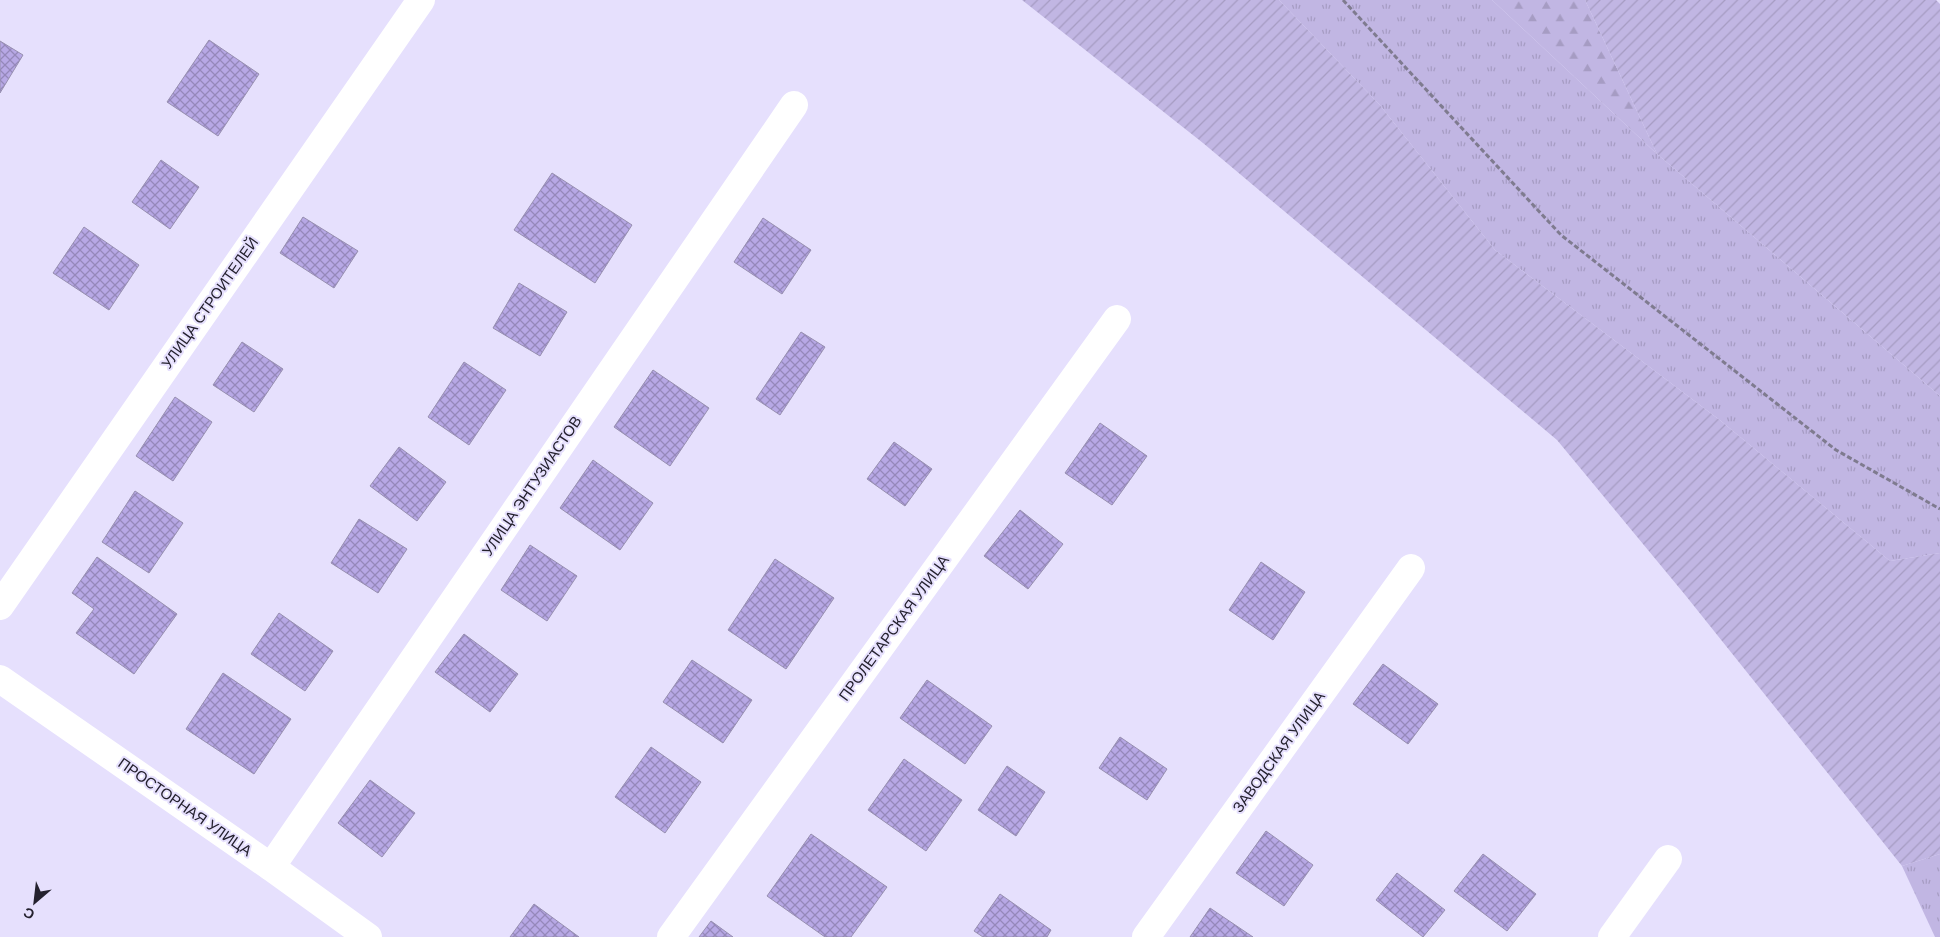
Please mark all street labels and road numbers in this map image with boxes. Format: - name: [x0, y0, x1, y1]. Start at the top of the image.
- street label: УЛИЦА СТРОИТЕЛЕЙ: [157, 233, 263, 373]
- street label: УЛИЦА ЭНТУЗИАСТОВ: [478, 412, 586, 560]
- street label: ПРОЛЕТАРСКАЯ УЛИЦА: [834, 551, 954, 705]
- street label: ЗАВОДСКАЯ УЛИЦА: [1228, 687, 1330, 817]
- street label: ПРОСТОРНАЯ УЛИЦА: [114, 753, 256, 861]

